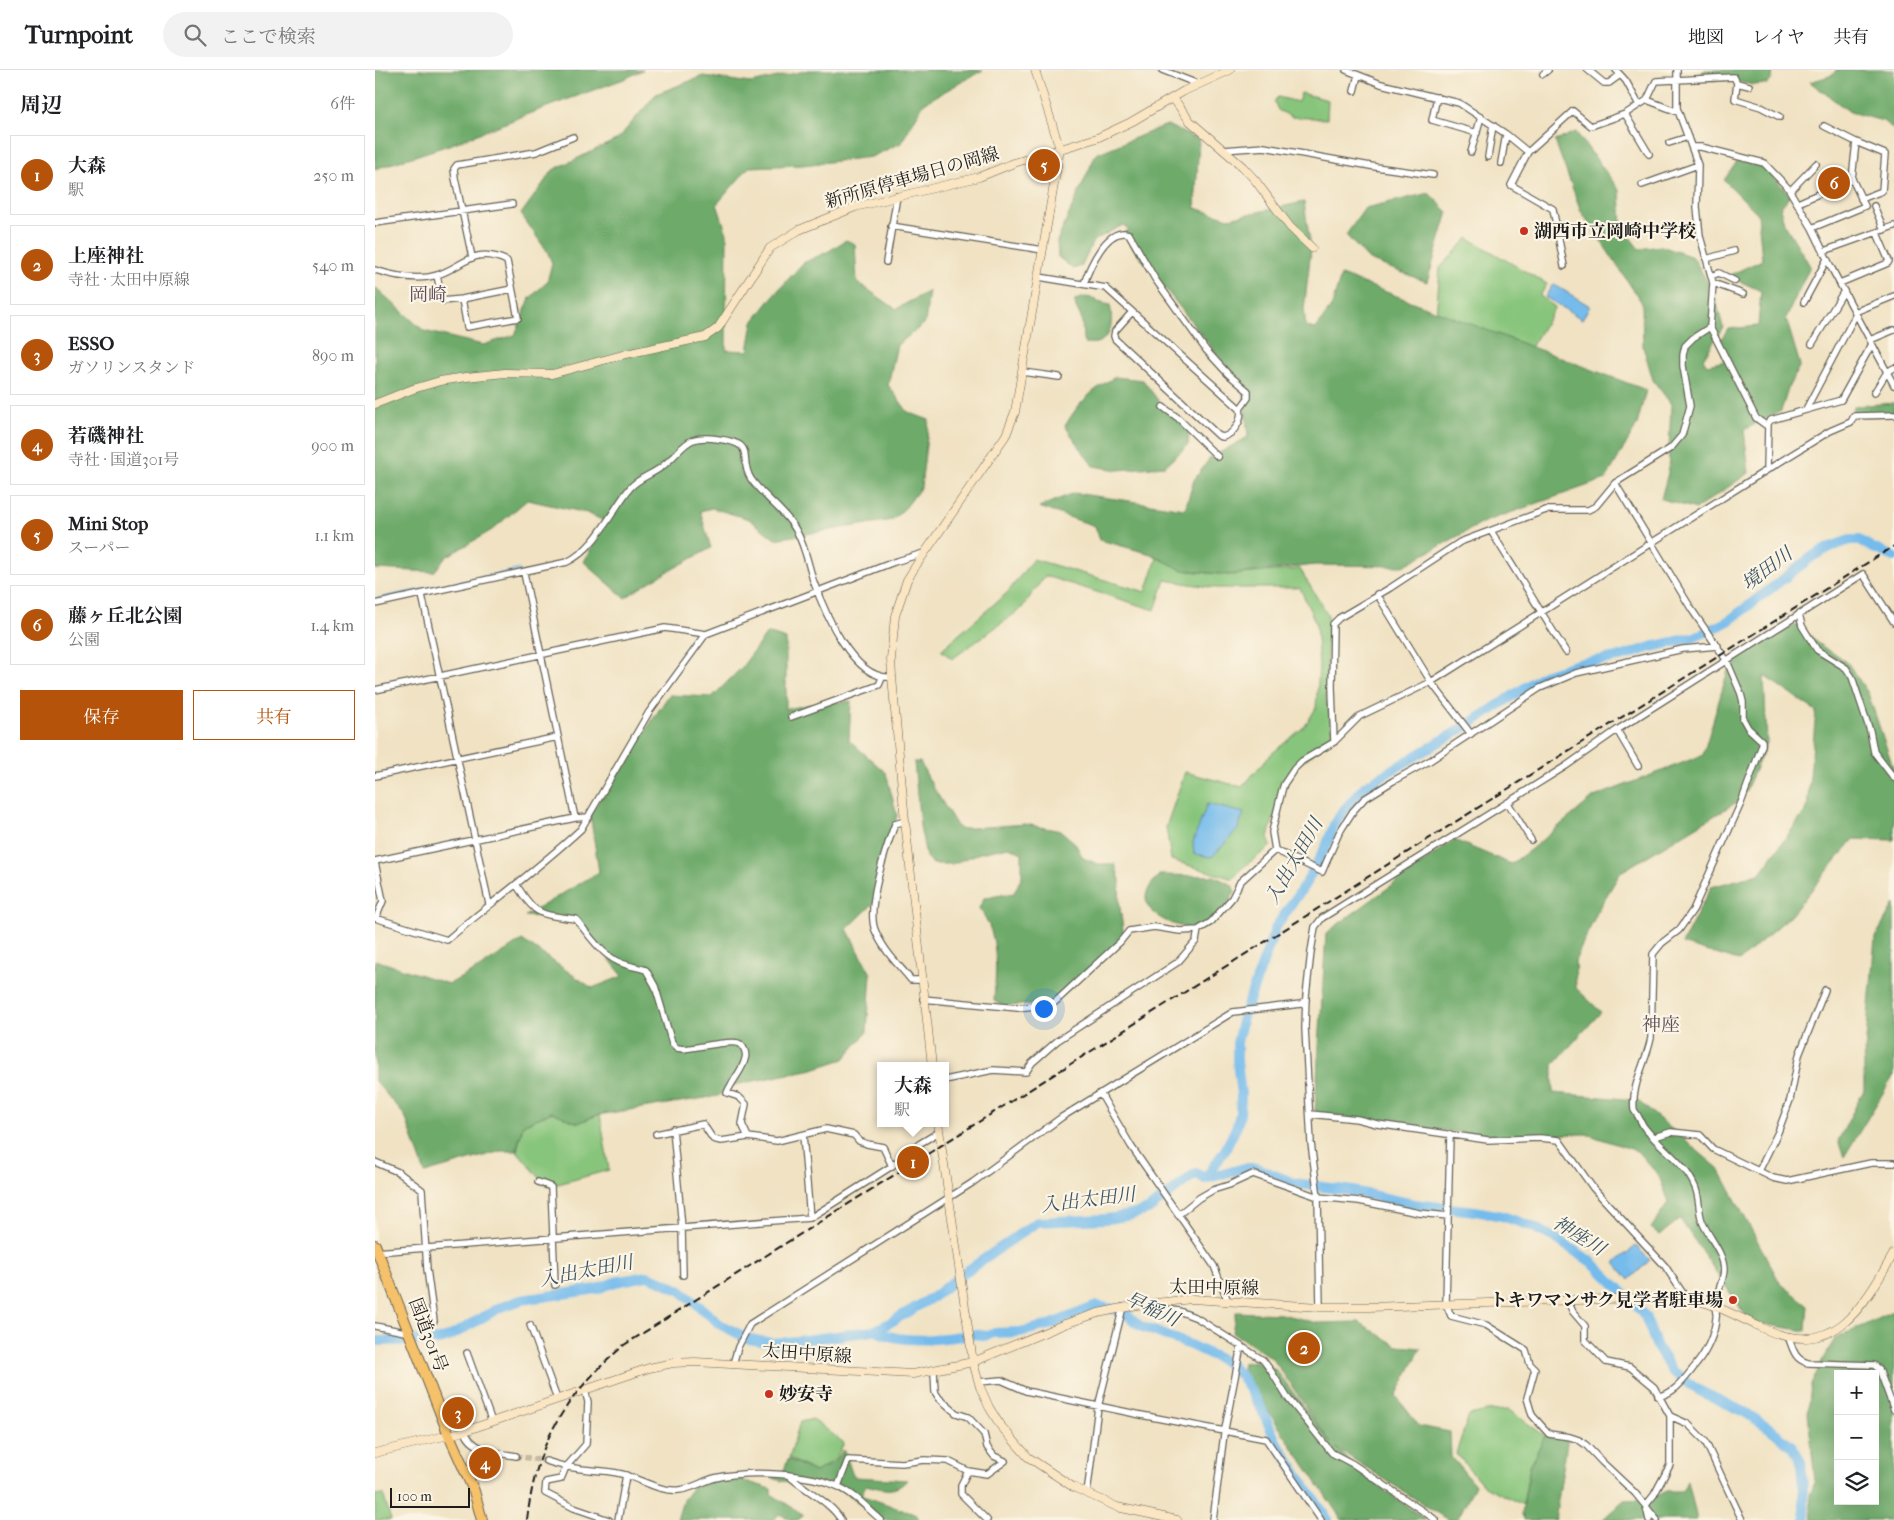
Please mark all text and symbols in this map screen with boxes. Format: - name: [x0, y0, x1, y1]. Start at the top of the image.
- search box: [163, 12, 513, 57]
- text: Turnpoint: [25, 21, 133, 49]
- icon: search: [181, 21, 209, 49]
- text: ここで検索: [221, 26, 316, 48]
- text: 地図: [1688, 27, 1724, 48]
- text: レイヤ: [1752, 27, 1805, 48]
- text: 共有: [1833, 27, 1869, 48]
- text: 周辺: [20, 93, 62, 117]
- text: 6件: [330, 94, 355, 113]
- street label: 新所原停車場日の岡線: [823, 143, 1001, 213]
- pin: 5: [1028, 146, 1060, 184]
- text: 大森: [68, 155, 106, 177]
- pin: 6: [1818, 164, 1850, 202]
- text: 1: [34, 166, 40, 185]
- text: 250 m: [313, 166, 354, 185]
- text: 駅: [68, 180, 84, 199]
- place label: 湖西市立岡崎中学校: [1534, 221, 1696, 242]
- marker: 湖西市立岡崎中学校: [1518, 225, 1530, 237]
- text: 上座神社: [68, 245, 144, 267]
- text: 2: [33, 256, 41, 275]
- text: 540 m: [312, 256, 354, 275]
- text: 寺社 · 太田中原線: [68, 270, 190, 289]
- district label: 岡崎: [409, 284, 447, 306]
- text: ESSO: [68, 333, 114, 355]
- text: 3: [34, 346, 40, 365]
- text: 890 m: [312, 346, 354, 365]
- text: ガソリンスタンド: [68, 358, 196, 377]
- text: 若磯神社: [68, 425, 144, 447]
- text: 4: [32, 436, 42, 455]
- text: 900 m: [311, 436, 354, 455]
- text: 寺社 · 国道301号: [68, 450, 179, 469]
- text: Mini Stop: [68, 513, 148, 535]
- text: 5: [34, 526, 40, 545]
- text: 1.1 km: [315, 526, 354, 545]
- text: スーパー: [68, 538, 130, 557]
- water label: 境田川: [1738, 542, 1798, 595]
- text: 藤ヶ丘北公園: [68, 605, 182, 627]
- text: 6: [33, 616, 41, 635]
- text: 1.4 km: [310, 616, 354, 635]
- text: 公園: [68, 630, 100, 649]
- button: 保存: [20, 690, 183, 740]
- button: 共有: [193, 690, 355, 740]
- water label: 入出太田川: [1261, 813, 1328, 908]
- your location: [1031, 996, 1057, 1022]
- district label: 神座: [1642, 1014, 1680, 1036]
- popup: [877, 1062, 949, 1127]
- text: 大森: [894, 1075, 932, 1097]
- text: 駅: [894, 1100, 910, 1119]
- pin: 1: [897, 1143, 929, 1181]
- water label: 入出太田川: [1040, 1183, 1138, 1217]
- water label: 神座川: [1549, 1212, 1611, 1261]
- water label: 入出太田川: [537, 1251, 637, 1291]
- street label: 太田中原線: [1169, 1277, 1259, 1299]
- water label: 早稲川: [1122, 1287, 1184, 1332]
- place label: トキワマンサク見学者駐車場: [1490, 1290, 1723, 1311]
- marker: トキワマンサク見学者駐車場: [1727, 1294, 1739, 1306]
- street label: 国道301号: [404, 1295, 452, 1375]
- pin: 2: [1288, 1329, 1320, 1367]
- street label: 太田中原線: [761, 1340, 853, 1368]
- map controls: [1834, 1370, 1879, 1505]
- button: +: [1834, 1370, 1879, 1415]
- place label: 妙安寺: [779, 1384, 833, 1405]
- marker: 妙安寺: [763, 1388, 775, 1400]
- pin: 3: [442, 1394, 474, 1432]
- button: −: [1834, 1415, 1879, 1460]
- pin: 4: [469, 1444, 501, 1482]
- button: layers: [1834, 1460, 1879, 1505]
- scale bar: [390, 1485, 470, 1508]
- text: 100 m: [397, 1488, 432, 1505]

